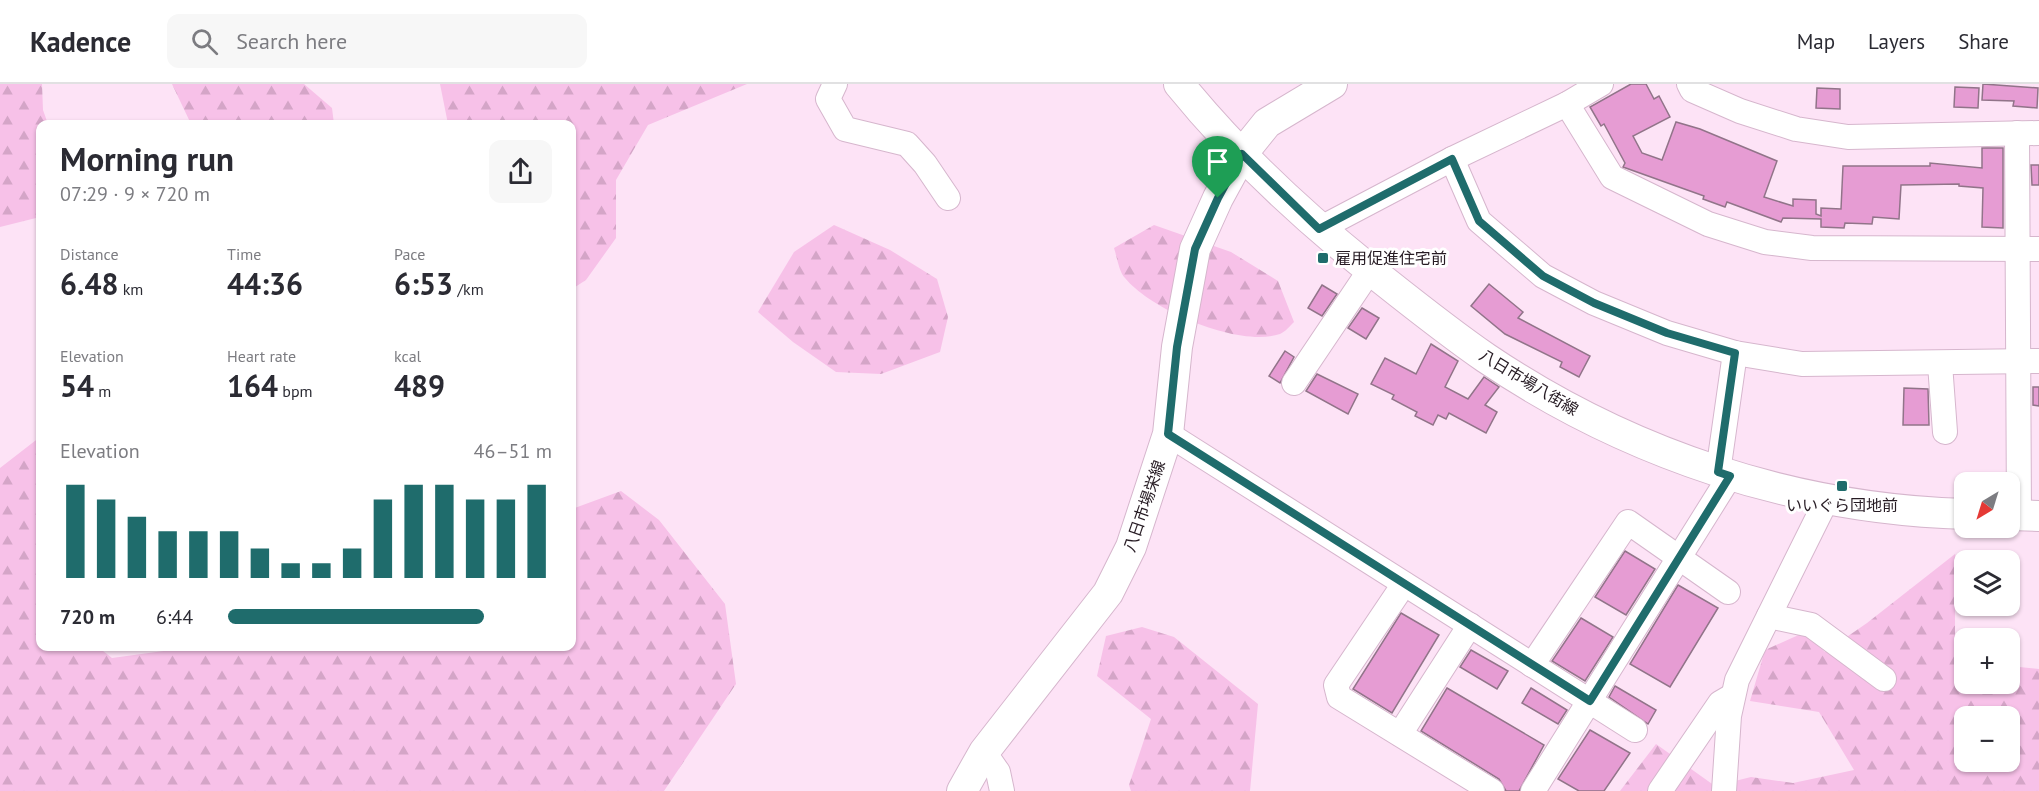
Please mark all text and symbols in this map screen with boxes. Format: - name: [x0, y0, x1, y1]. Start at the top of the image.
- search box: [167, 14, 587, 68]
- text: Kadence: [30, 23, 131, 60]
- icon: search: [188, 25, 221, 58]
- text: Search here: [236, 27, 347, 55]
- text: Map: [1797, 28, 1835, 55]
- text: Layers: [1868, 28, 1925, 55]
- text: Share: [1958, 28, 2009, 55]
- pin: [1192, 136, 1243, 198]
- text: Morning run: [60, 137, 234, 180]
- button: share: [489, 140, 552, 203]
- icon: arrive: [1201, 145, 1234, 178]
- text: 07:29 · 9 × 720 m: [60, 181, 210, 207]
- text: Distance: [60, 244, 119, 264]
- text: Time: [227, 244, 261, 264]
- text: Pace: [394, 244, 425, 264]
- place label: 雇用促進住宅前: [1335, 248, 1447, 268]
- marker: 雇用促進住宅前: [1316, 251, 1330, 265]
- text: 6.48: [60, 264, 118, 303]
- text: 44:36: [227, 264, 303, 303]
- text: 6:53: [394, 264, 453, 303]
- text: km: [118, 279, 143, 299]
- text: /km: [453, 279, 484, 299]
- street label: 八日市場八街線: [1476, 345, 1582, 419]
- text: Elevation: [60, 346, 124, 366]
- text: Heart rate: [227, 346, 296, 366]
- text: kcal: [394, 346, 421, 366]
- text: 54: [60, 366, 94, 405]
- text: 164: [227, 366, 278, 405]
- text: 489: [394, 366, 445, 405]
- text: m: [94, 381, 111, 401]
- text: bpm: [278, 381, 313, 401]
- text: Elevation: [60, 438, 140, 464]
- text: 46–51 m: [474, 438, 552, 464]
- street label: 八日市場栄線: [1119, 457, 1169, 555]
- north arrow: [1954, 472, 2020, 538]
- map controls: [1954, 472, 2020, 772]
- marker: いいぐら団地前: [1835, 479, 1849, 493]
- place label: いいぐら団地前: [1786, 495, 1898, 515]
- button: layers: [1954, 550, 2020, 616]
- text: 720 m: [60, 604, 115, 630]
- text: 6:44: [156, 604, 193, 630]
- button: +: [1954, 628, 2020, 694]
- button: −: [1954, 706, 2020, 772]

